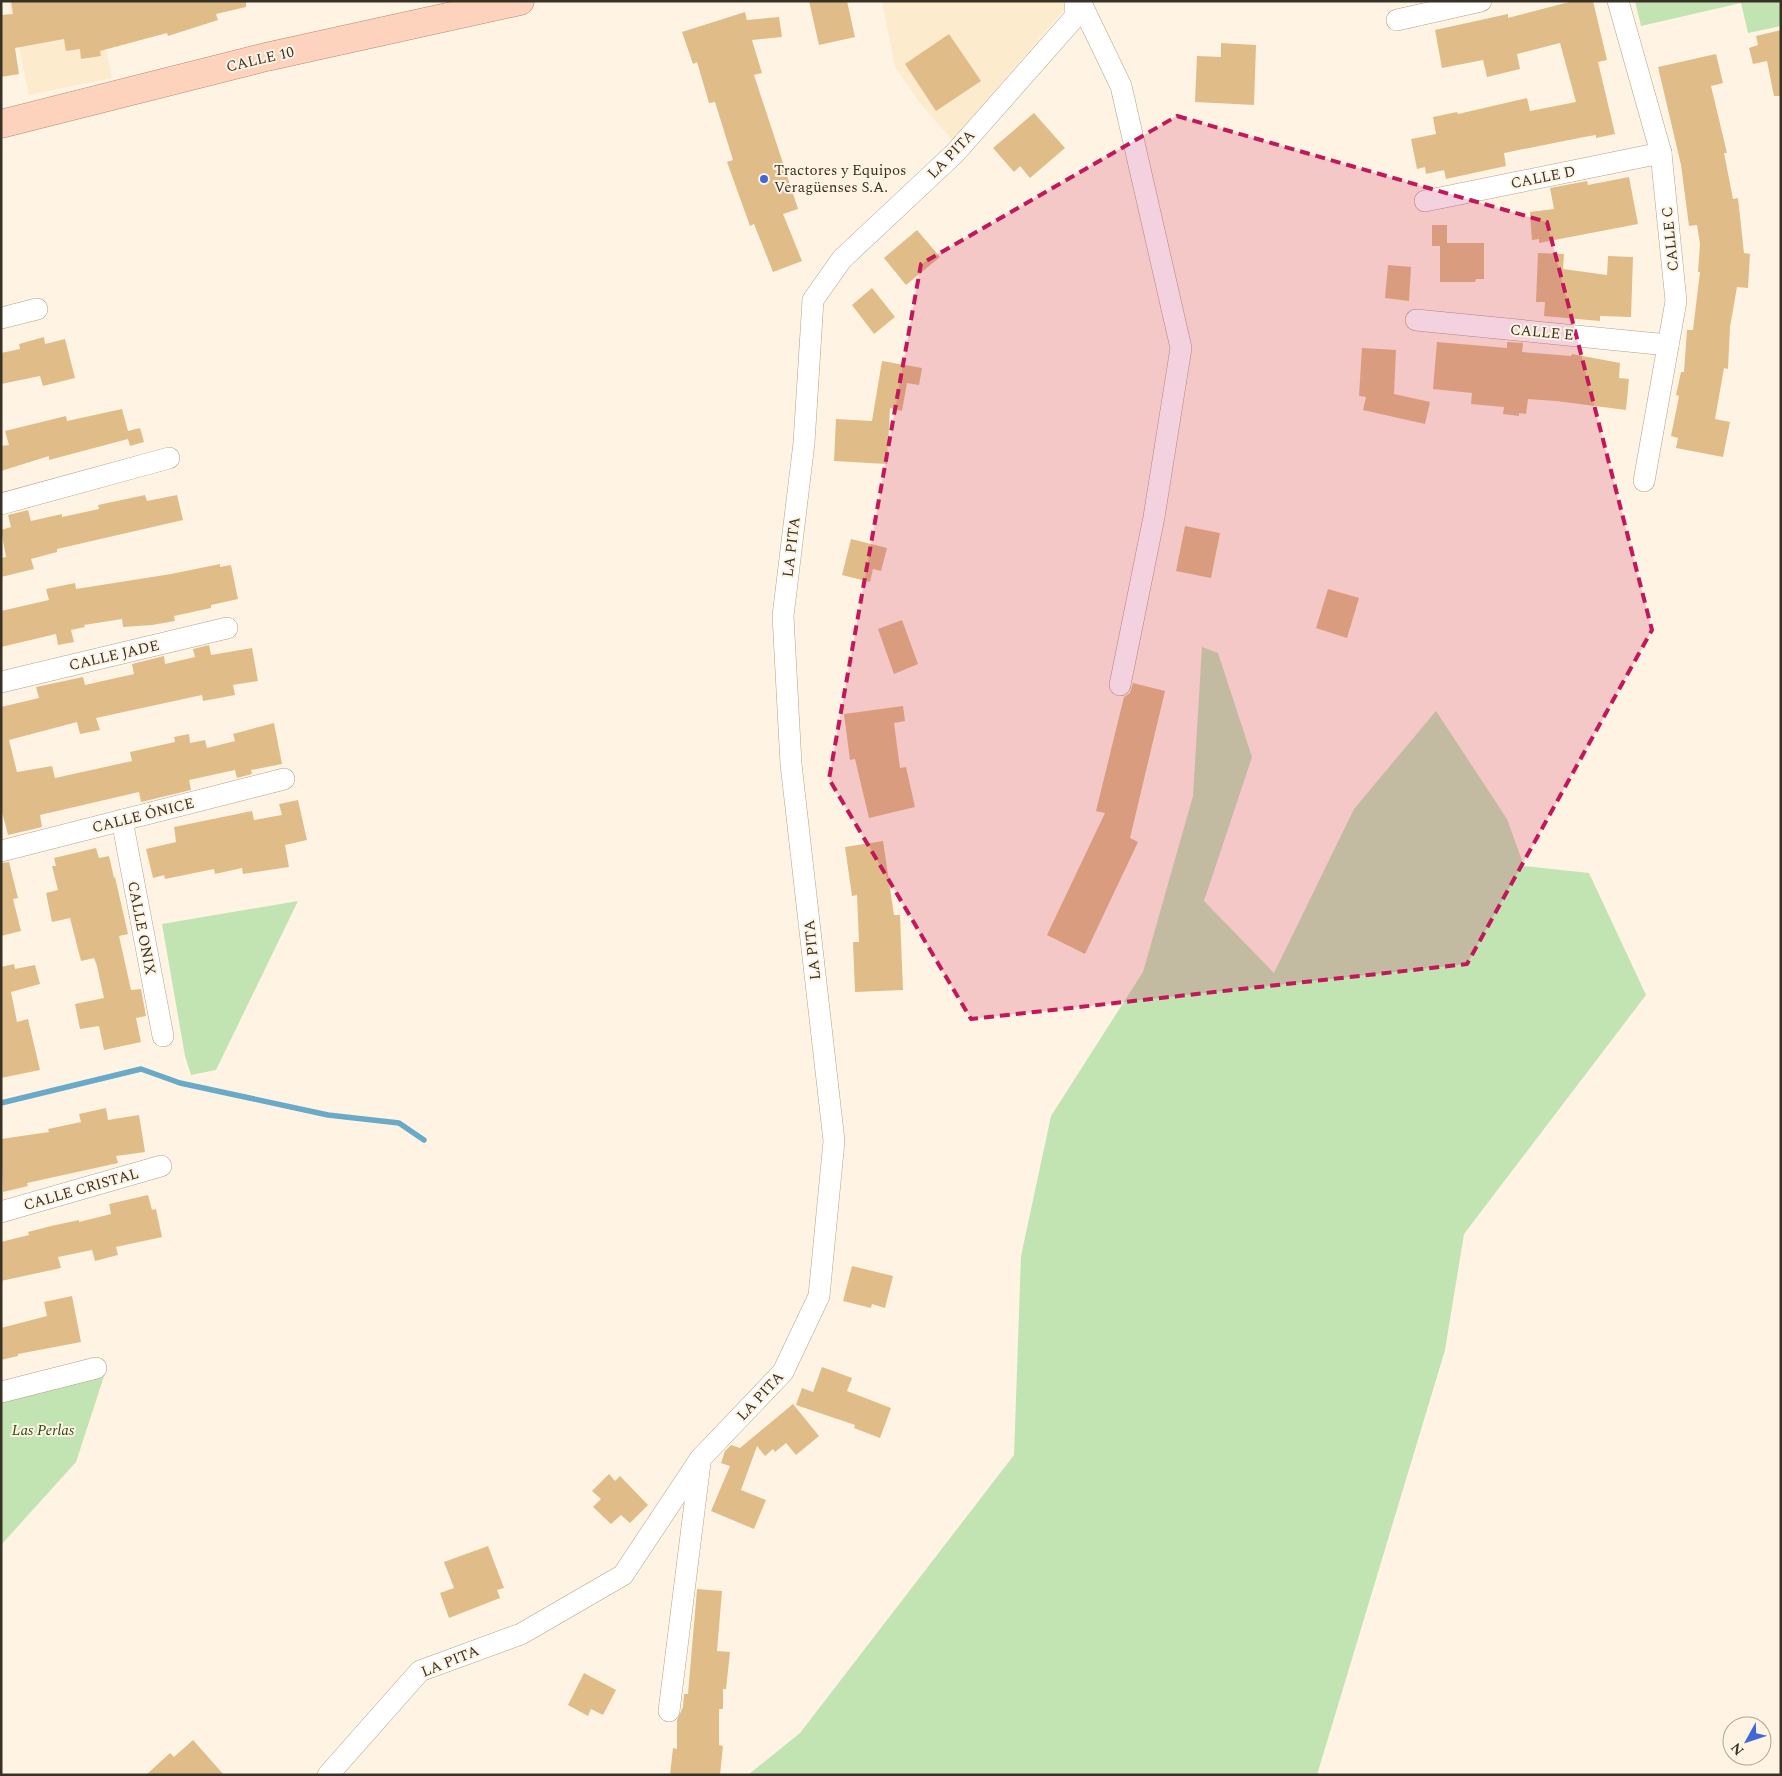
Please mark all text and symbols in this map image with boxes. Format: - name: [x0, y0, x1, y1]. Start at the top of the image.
- street label: CALLE 10: [224, 41, 296, 78]
- street label: LA PITA: [922, 125, 981, 184]
- place label: Tractores y Equipos Veragüenses S.A.: [774, 159, 907, 199]
- street label: CALLE D: [1509, 160, 1578, 195]
- marker: Tractores y Equipos Veragüenses S.A.: [758, 173, 770, 185]
- street label: CALLE C: [1656, 205, 1685, 272]
- street label: CALLE E: [1509, 318, 1575, 347]
- street label: LA PITA: [776, 516, 807, 578]
- street label: CALLE JADE: [67, 634, 161, 677]
- street label: CALLE ÓNICE: [90, 792, 197, 839]
- street label: CALLE ONIX: [121, 879, 162, 977]
- street label: LA PITA: [798, 919, 827, 981]
- street label: CALLE CRISTAL: [21, 1162, 142, 1217]
- street label: LA PITA: [731, 1366, 789, 1426]
- park label: Las Perlas: [12, 1419, 75, 1442]
- street label: LA PITA: [418, 1639, 483, 1683]
- north arrow: [1722, 1716, 1772, 1766]
- text: N: [1726, 1738, 1749, 1760]

